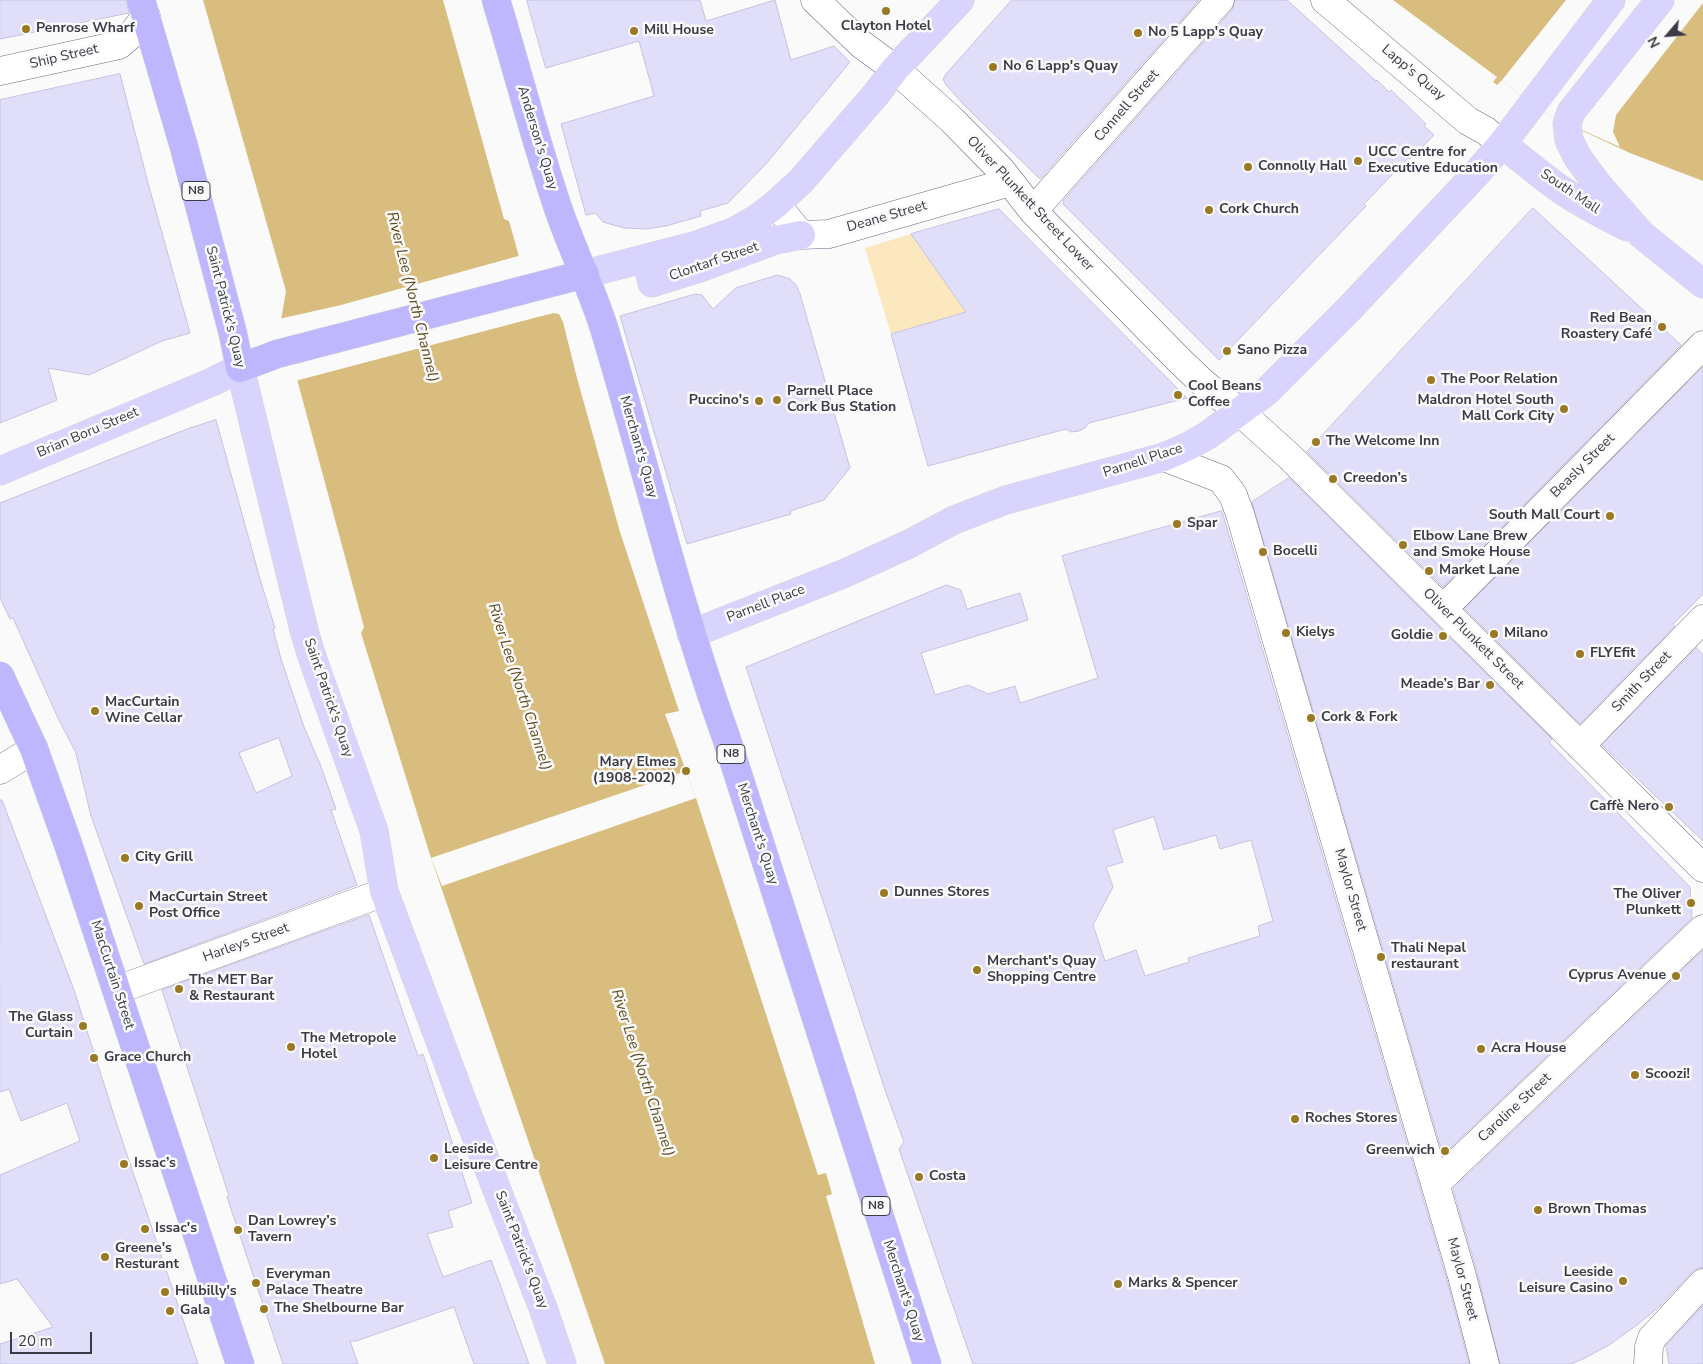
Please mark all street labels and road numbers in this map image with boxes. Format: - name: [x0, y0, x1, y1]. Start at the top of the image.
- street label: Ship Street: [28, 41, 100, 73]
- street label: Lapp's Quay: [1378, 42, 1448, 104]
- street label: Connell Street: [1091, 66, 1163, 146]
- street label: Anderson's Quay: [513, 84, 561, 192]
- street label: Oliver Plunkett Street Lower: [963, 133, 1097, 275]
- street label: South Mall: [1537, 166, 1603, 218]
- road number: N8: [182, 182, 210, 200]
- street label: Deane Street: [845, 198, 929, 236]
- street label: Clontarf Street: [667, 239, 761, 285]
- street label: Saint Patrick's Quay: [202, 244, 248, 370]
- street label: Merchant's Quay: [615, 394, 661, 500]
- street label: Brian Boru Street: [35, 404, 141, 462]
- street label: Beasly Street: [1547, 430, 1619, 502]
- street label: Parnell Place: [1101, 440, 1185, 482]
- street label: Parnell Place: [724, 581, 808, 627]
- street label: Oliver Plunkett Street: [1419, 585, 1527, 693]
- street label: Saint Patrick's Quay: [300, 636, 356, 760]
- street label: Smith Street: [1609, 648, 1675, 716]
- road number: N8: [717, 744, 745, 764]
- street label: Merchant's Quay: [733, 781, 781, 887]
- street label: Maylor Street: [1330, 847, 1370, 933]
- street label: MacCurtain Street: [86, 918, 138, 1032]
- street label: Harleys Street: [201, 920, 291, 966]
- street label: Caroline Street: [1475, 1070, 1555, 1146]
- street label: Saint Patrick's Quay: [491, 1189, 551, 1311]
- road number: N8: [862, 1196, 890, 1216]
- street label: Maylor Street: [1443, 1236, 1481, 1322]
- street label: Merchant's Quay: [879, 1238, 927, 1344]

